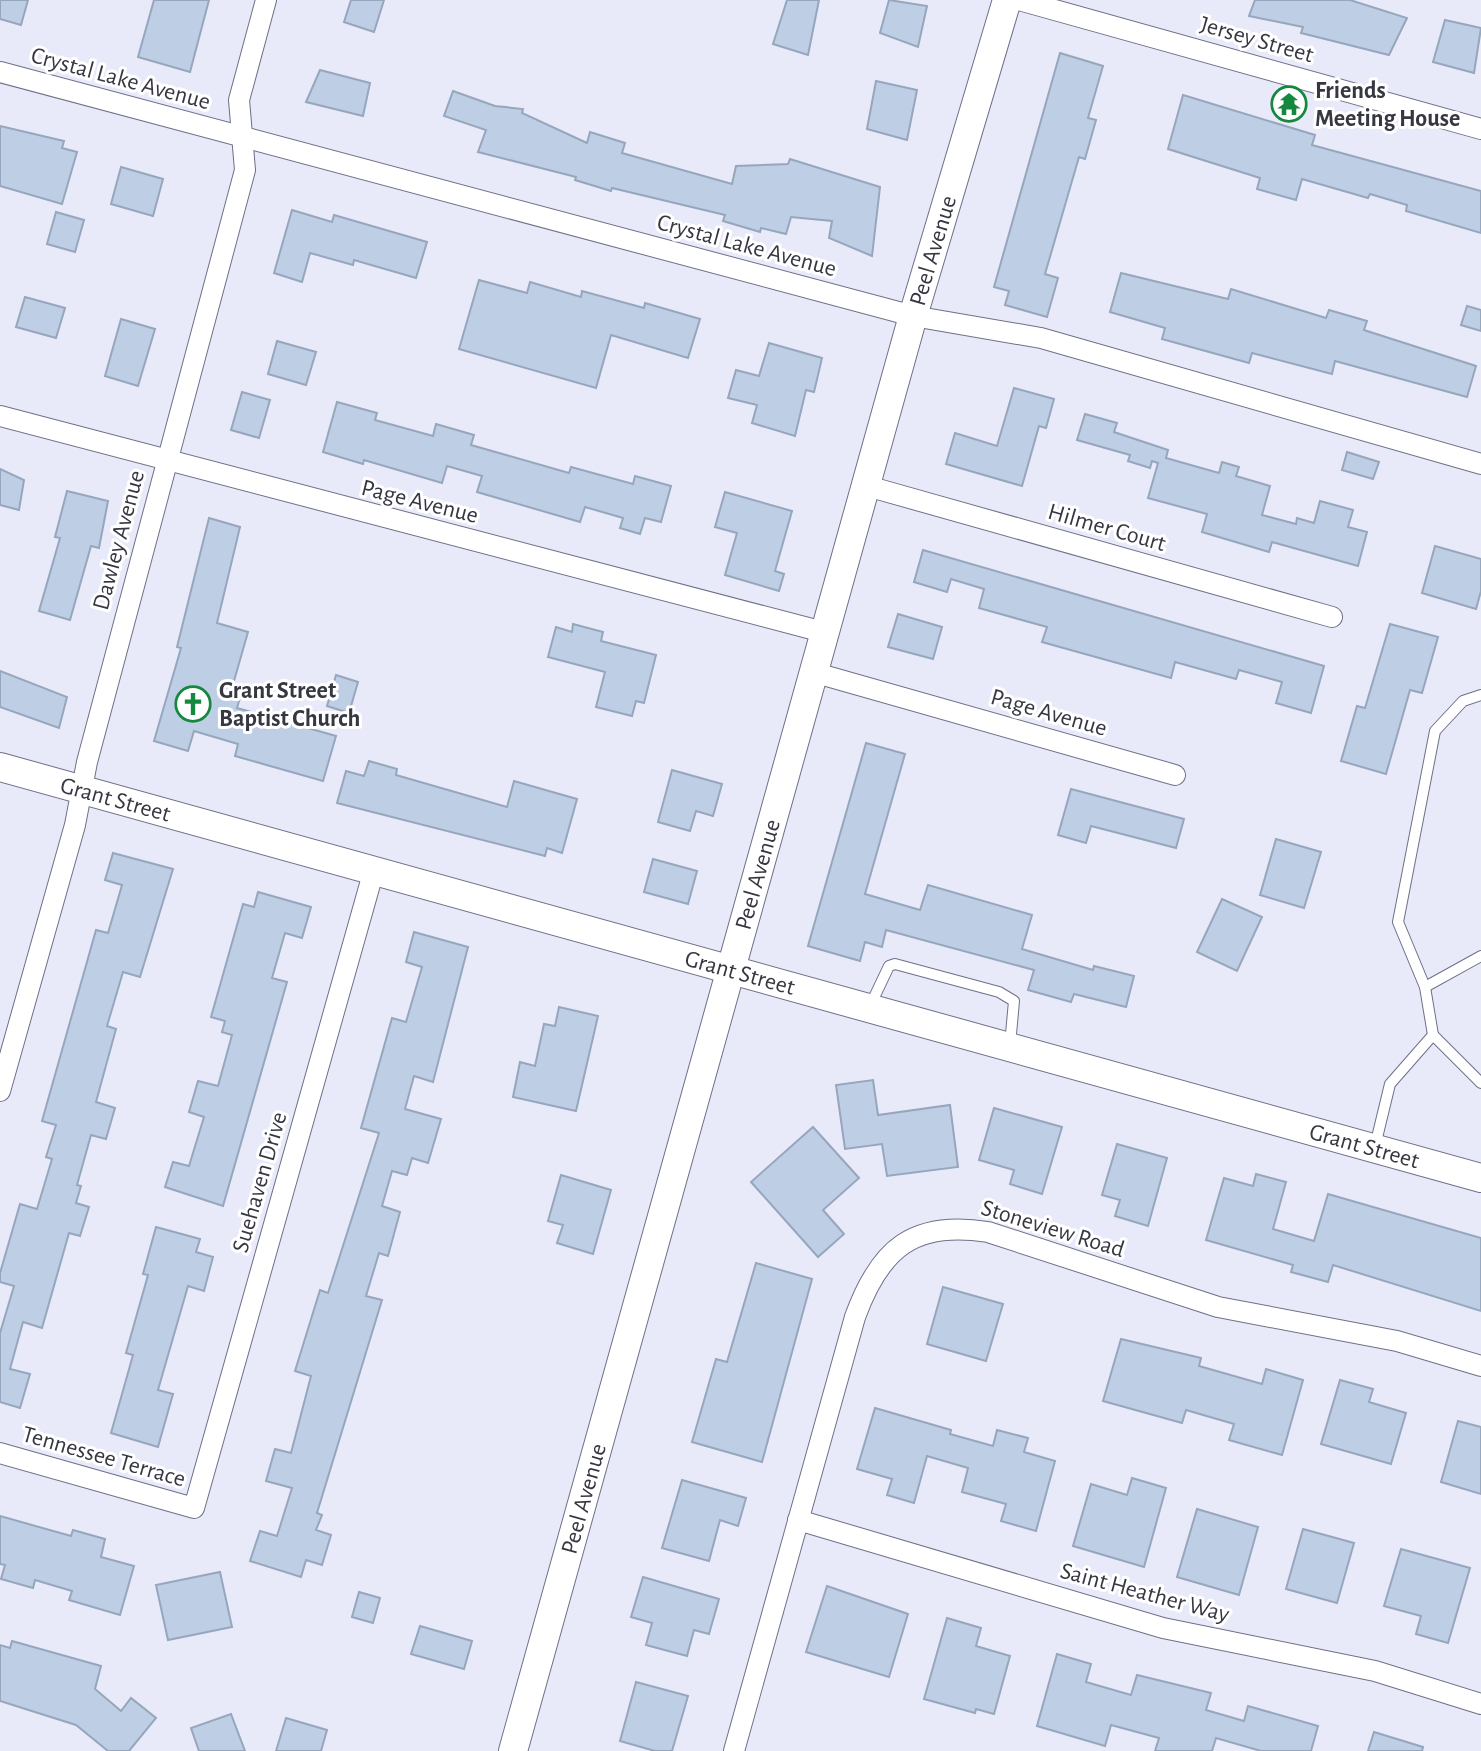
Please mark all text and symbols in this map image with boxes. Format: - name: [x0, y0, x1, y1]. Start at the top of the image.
- street label: Jersey Street: [1197, 12, 1316, 68]
- street label: Crystal Lake Avenue: [29, 44, 213, 114]
- place label: Friends Meeting House: [1315, 79, 1460, 131]
- temple icon: Friends Meeting House: [1270, 85, 1308, 123]
- street label: Peel Avenue: [906, 193, 961, 309]
- street label: Crystal Lake Avenue: [655, 211, 839, 281]
- street label: Dawley Avenue: [89, 468, 149, 613]
- street label: Page Avenue: [359, 476, 481, 528]
- street label: Hilmer Court: [1045, 500, 1169, 556]
- place label: Grant Street Baptist Church: [219, 679, 360, 731]
- church icon: Grant Street Baptist Church: [174, 685, 212, 723]
- street label: Page Avenue: [988, 685, 1110, 741]
- street label: Grant Street: [58, 773, 173, 827]
- street label: Peel Avenue: [732, 817, 785, 933]
- street label: Grant Street: [682, 947, 798, 1000]
- street label: Suehaven Drive: [228, 1109, 291, 1255]
- street label: Grant Street: [1307, 1120, 1422, 1173]
- street label: Stoneview Road: [978, 1196, 1127, 1262]
- street label: Tennessee Terrace: [19, 1422, 188, 1492]
- street label: Peel Avenue: [558, 1441, 611, 1557]
- street label: Saint Heather Way: [1058, 1559, 1232, 1627]

